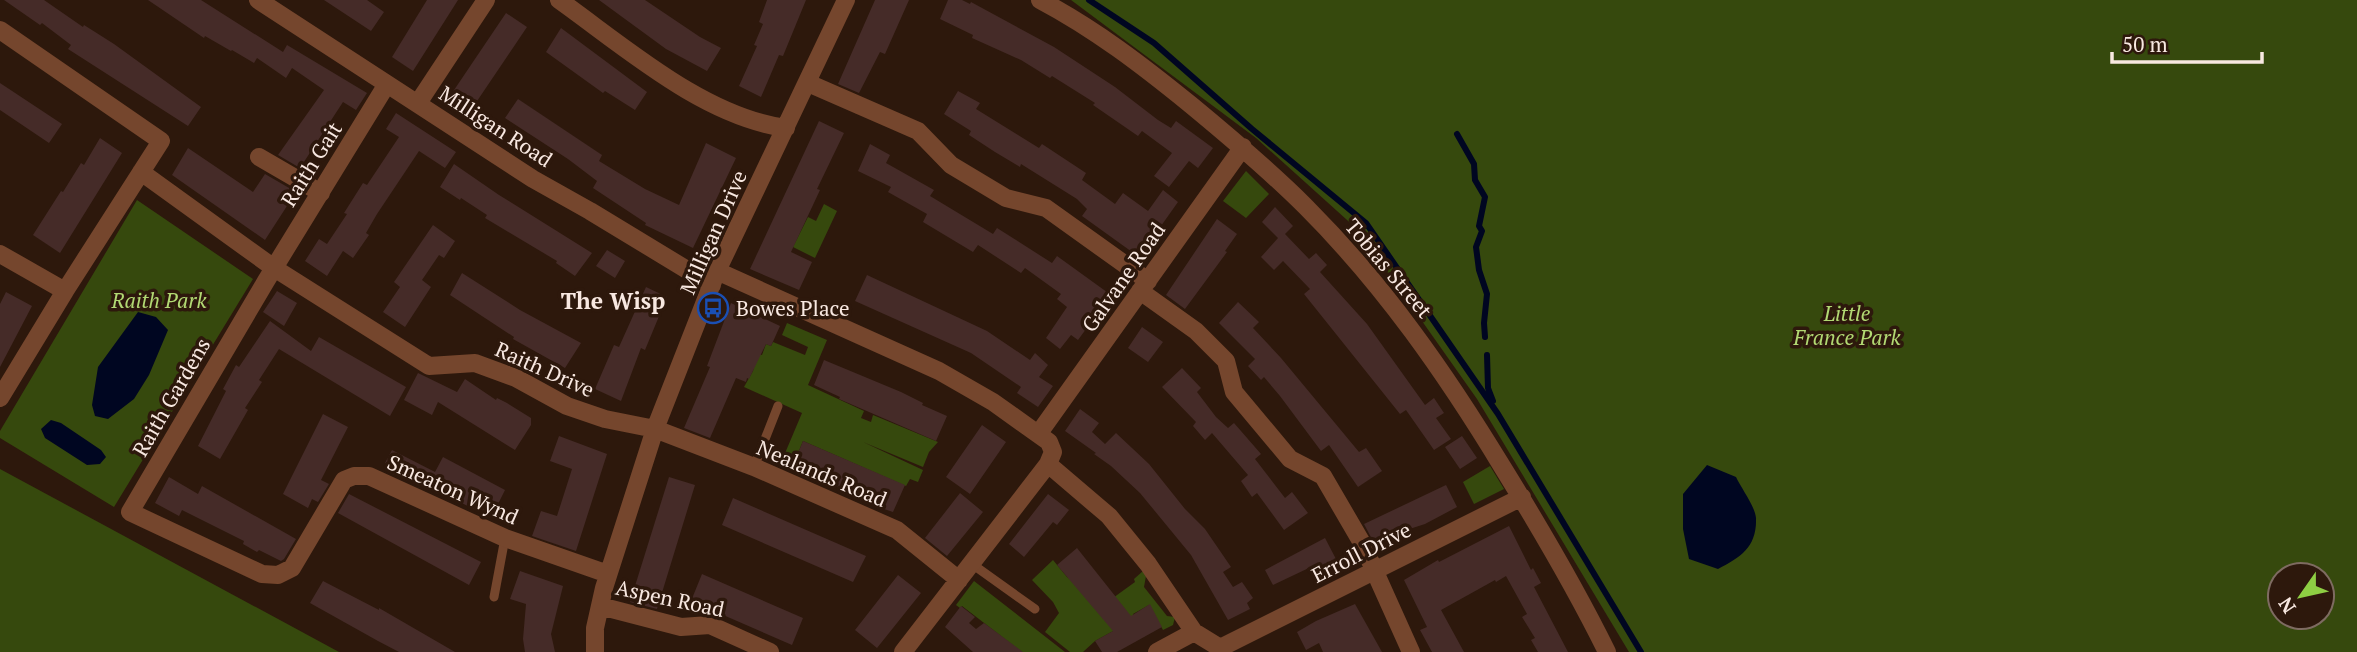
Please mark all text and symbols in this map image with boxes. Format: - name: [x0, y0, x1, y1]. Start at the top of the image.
- scale bar: [2112, 21, 2262, 65]
- text: 50 m: [2122, 30, 2168, 58]
- street label: Milligan Road: [434, 79, 558, 173]
- street label: Raith Gait: [274, 116, 348, 212]
- street label: Milligan Drive: [673, 166, 753, 298]
- street label: Tobias Street: [1339, 212, 1439, 324]
- street label: Galvane Road: [1075, 216, 1171, 337]
- district label: The Wisp: [561, 285, 665, 316]
- park label: Raith Park: [111, 286, 207, 314]
- bus stop icon: Bowes Place: [696, 291, 730, 325]
- place label: Bowes Place: [736, 294, 849, 322]
- park label: Little France Park: [1792, 299, 1901, 351]
- street label: Raith Gardens: [126, 333, 216, 461]
- street label: Raith Drive: [491, 335, 599, 403]
- street label: Nealands Road: [753, 433, 892, 513]
- street label: Smeaton Wynd: [383, 448, 523, 531]
- street label: Erroll Drive: [1307, 515, 1415, 589]
- north arrow: [2266, 561, 2336, 631]
- street label: Aspen Road: [613, 573, 727, 623]
- text: N: [2272, 592, 2301, 619]

